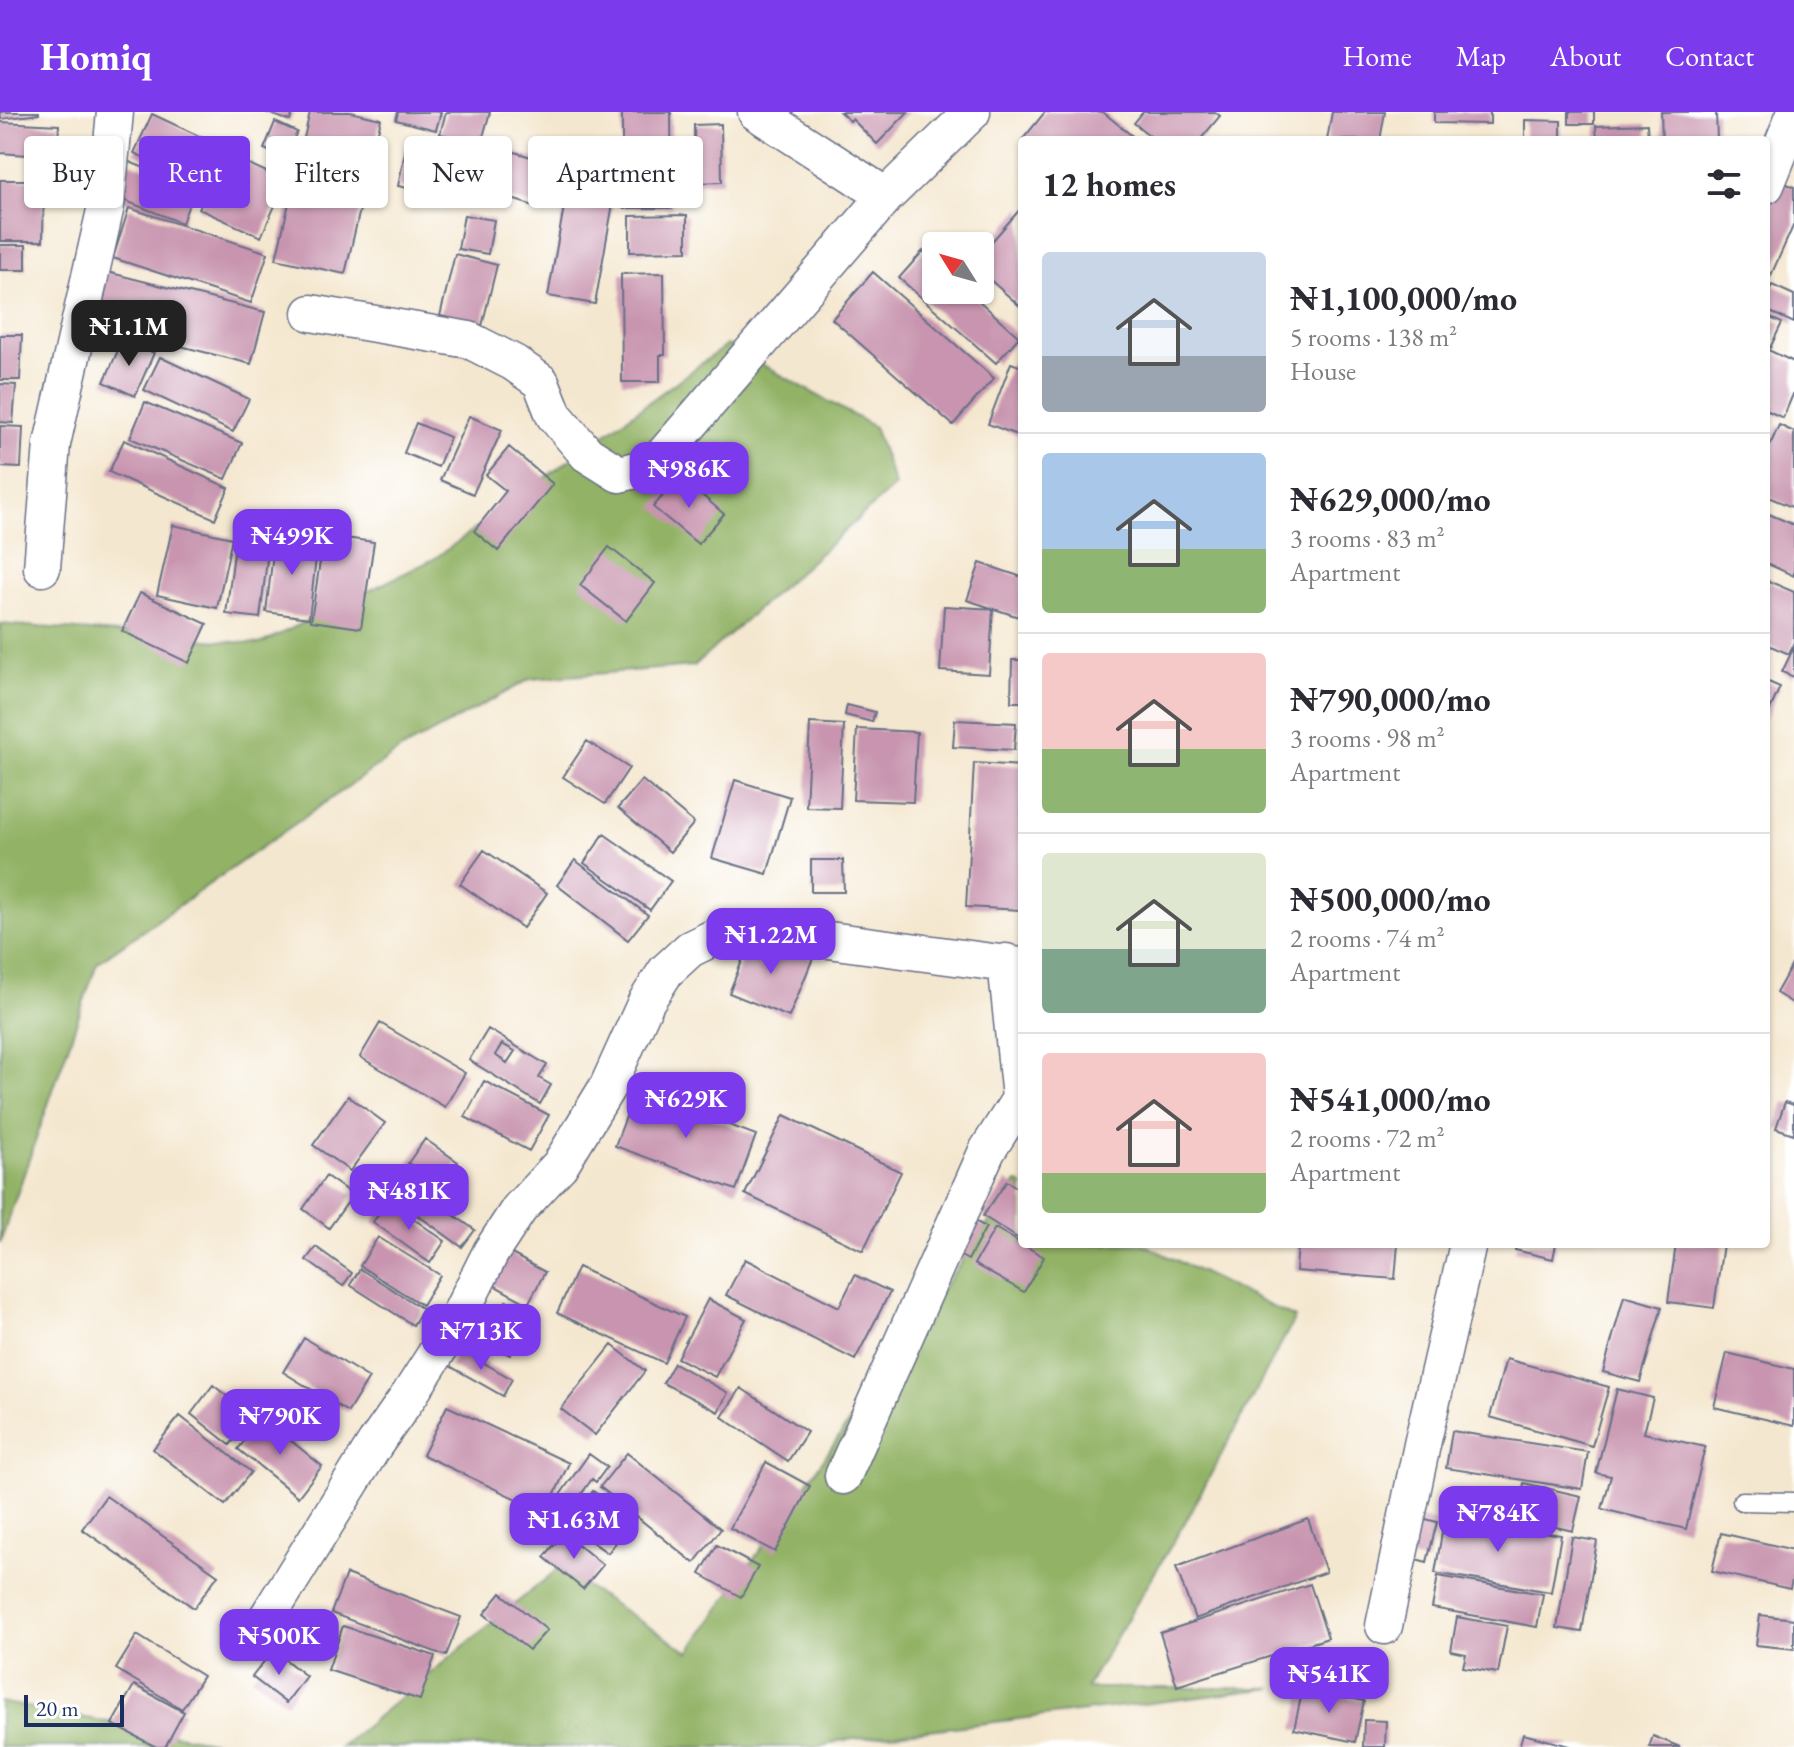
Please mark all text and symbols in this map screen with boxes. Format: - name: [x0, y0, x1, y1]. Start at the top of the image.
- text: Homiq: [40, 32, 152, 81]
- text: Home: [1342, 38, 1412, 74]
- text: Map: [1456, 38, 1506, 74]
- text: About: [1550, 38, 1621, 74]
- text: Contact: [1665, 38, 1754, 74]
- chip: Buy: [24, 136, 123, 208]
- chip: Rent: [139, 136, 250, 208]
- chip: Filters: [266, 136, 388, 208]
- chip: New: [404, 136, 512, 208]
- chip: Apartment: [528, 136, 703, 208]
- text: 12 homes: [1042, 162, 1176, 206]
- icon: filters: [1702, 162, 1746, 206]
- north arrow: [922, 232, 994, 304]
- map controls: [922, 232, 994, 304]
- text: ₦1,100,000/mo: [1290, 276, 1517, 320]
- icon: home: [1106, 284, 1202, 380]
- pin: ₦1.1M: [73, 300, 185, 368]
- text: ₦1.1M: [89, 309, 169, 343]
- text: 5 rooms · 138 m²: [1290, 320, 1457, 354]
- text: House: [1290, 354, 1356, 388]
- pin: ₦986K: [633, 442, 745, 510]
- text: ₦986K: [648, 451, 730, 485]
- text: ₦629,000/mo: [1290, 477, 1491, 521]
- icon: home: [1106, 485, 1202, 581]
- pin: ₦499K: [236, 509, 348, 577]
- text: ₦499K: [251, 518, 333, 552]
- text: 3 rooms · 83 m²: [1290, 521, 1445, 555]
- text: Apartment: [1290, 555, 1400, 589]
- text: ₦790,000/mo: [1290, 677, 1491, 721]
- icon: home: [1106, 685, 1202, 781]
- text: 3 rooms · 98 m²: [1290, 721, 1445, 755]
- text: Apartment: [1290, 755, 1400, 789]
- text: ₦500,000/mo: [1290, 877, 1491, 921]
- icon: home: [1106, 885, 1202, 981]
- pin: ₦1.22M: [706, 908, 836, 976]
- text: ₦1.22M: [724, 917, 818, 951]
- text: 2 rooms · 74 m²: [1290, 921, 1445, 955]
- text: Apartment: [1290, 955, 1400, 989]
- pin: ₦629K: [630, 1072, 742, 1140]
- text: ₦541,000/mo: [1290, 1077, 1491, 1121]
- text: ₦629K: [645, 1081, 727, 1115]
- icon: home: [1106, 1085, 1202, 1181]
- text: 2 rooms · 72 m²: [1290, 1121, 1445, 1155]
- text: Apartment: [1290, 1155, 1400, 1189]
- pin: ₦481K: [353, 1164, 465, 1232]
- text: ₦481K: [368, 1173, 450, 1207]
- pin: ₦713K: [425, 1304, 537, 1372]
- text: ₦713K: [440, 1313, 522, 1347]
- pin: ₦790K: [224, 1389, 336, 1457]
- text: ₦790K: [239, 1398, 321, 1432]
- pin: ₦784K: [1442, 1486, 1554, 1554]
- pin: ₦1.63M: [509, 1493, 639, 1561]
- text: ₦784K: [1457, 1495, 1539, 1529]
- text: ₦1.63M: [527, 1502, 621, 1536]
- pin: ₦500K: [223, 1609, 335, 1677]
- text: ₦500K: [238, 1618, 320, 1652]
- pin: ₦541K: [1273, 1647, 1385, 1715]
- text: ₦541K: [1288, 1656, 1370, 1690]
- scale bar: [24, 1691, 124, 1727]
- text: 20 m: [36, 1694, 79, 1723]

